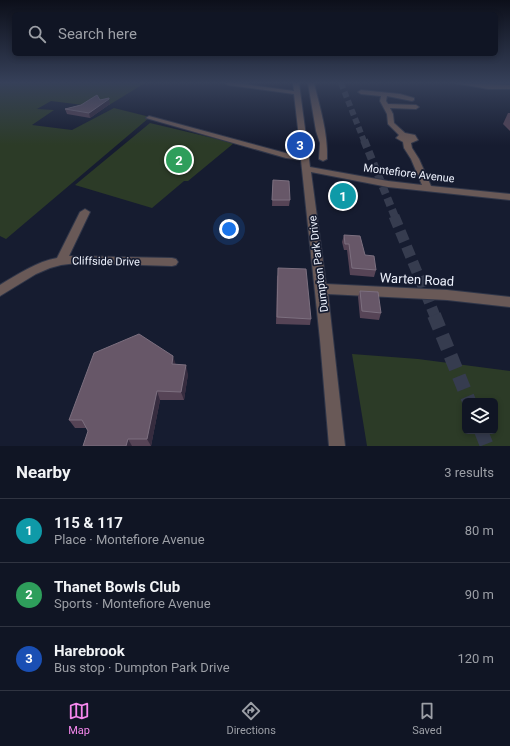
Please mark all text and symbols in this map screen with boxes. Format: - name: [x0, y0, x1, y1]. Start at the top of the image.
- search box: [12, 12, 498, 56]
- icon: search: [26, 23, 48, 45]
- text: Search here: [58, 25, 137, 43]
- pin: 3: [287, 130, 313, 160]
- pin: 2: [166, 145, 192, 175]
- street label: Montefiore Avenue: [363, 161, 456, 186]
- pin: 1: [330, 181, 356, 211]
- street label: Dumpton Park Drive: [306, 215, 331, 313]
- your location: [219, 219, 239, 239]
- street label: Cliffside Drive: [72, 254, 140, 269]
- street label: Warten Road: [379, 270, 455, 289]
- map controls: [462, 398, 498, 434]
- button: layers: [462, 398, 498, 434]
- text: Nearby: [16, 462, 71, 482]
- text: 3 results: [444, 465, 494, 480]
- text: 115 & 117: [54, 514, 123, 532]
- text: 1: [25, 523, 33, 538]
- text: 80 m: [465, 523, 494, 538]
- text: Place · Montefiore Avenue: [54, 532, 205, 547]
- text: Thanet Bowls Club: [54, 578, 180, 596]
- text: 2: [25, 587, 33, 602]
- text: 90 m: [465, 587, 494, 602]
- text: Sports · Montefiore Avenue: [54, 596, 211, 611]
- text: Harebrook: [54, 642, 125, 660]
- text: 3: [25, 651, 33, 666]
- text: 120 m: [457, 651, 494, 666]
- text: Bus stop · Dumpton Park Drive: [54, 660, 230, 675]
- tab: Map: [68, 700, 90, 737]
- tab: Directions: [226, 700, 276, 737]
- tab: Saved: [412, 700, 442, 737]

